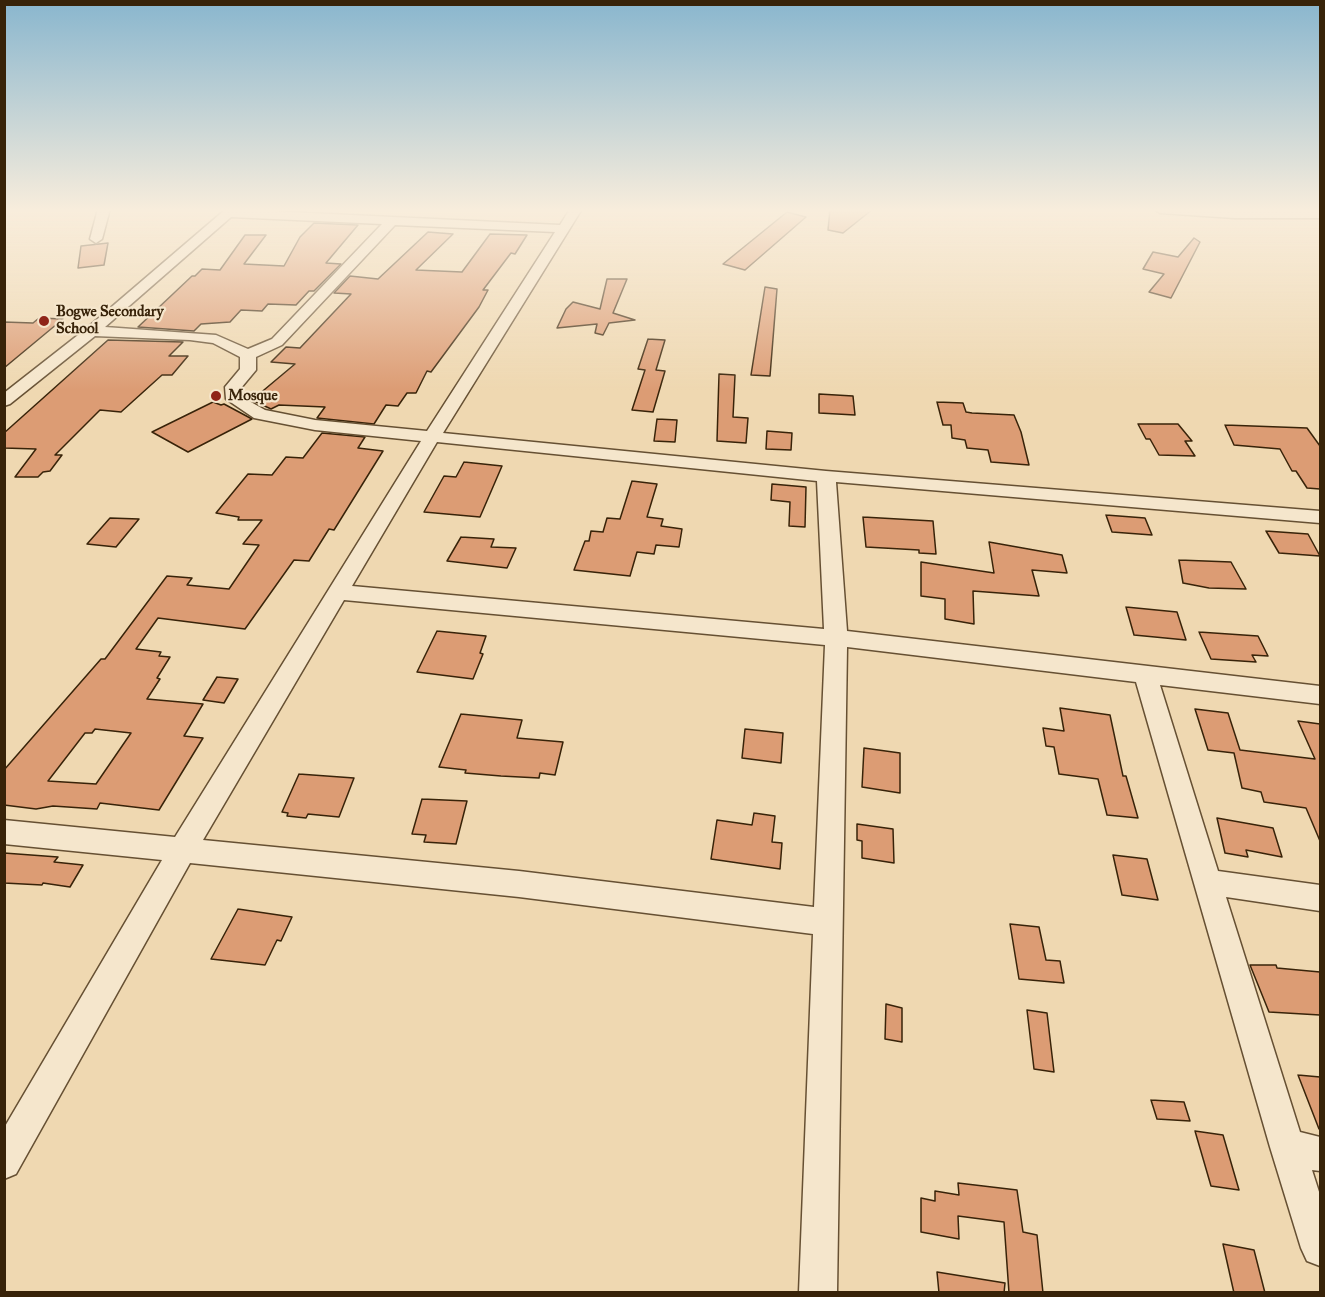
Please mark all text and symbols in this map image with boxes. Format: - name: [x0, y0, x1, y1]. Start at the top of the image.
- place label: Bogwe Secondary School: [56, 303, 163, 338]
- marker: Bogwe Secondary School: [37, 314, 51, 328]
- place label: Mosque: [228, 387, 278, 405]
- marker: Mosque: [209, 389, 223, 403]

